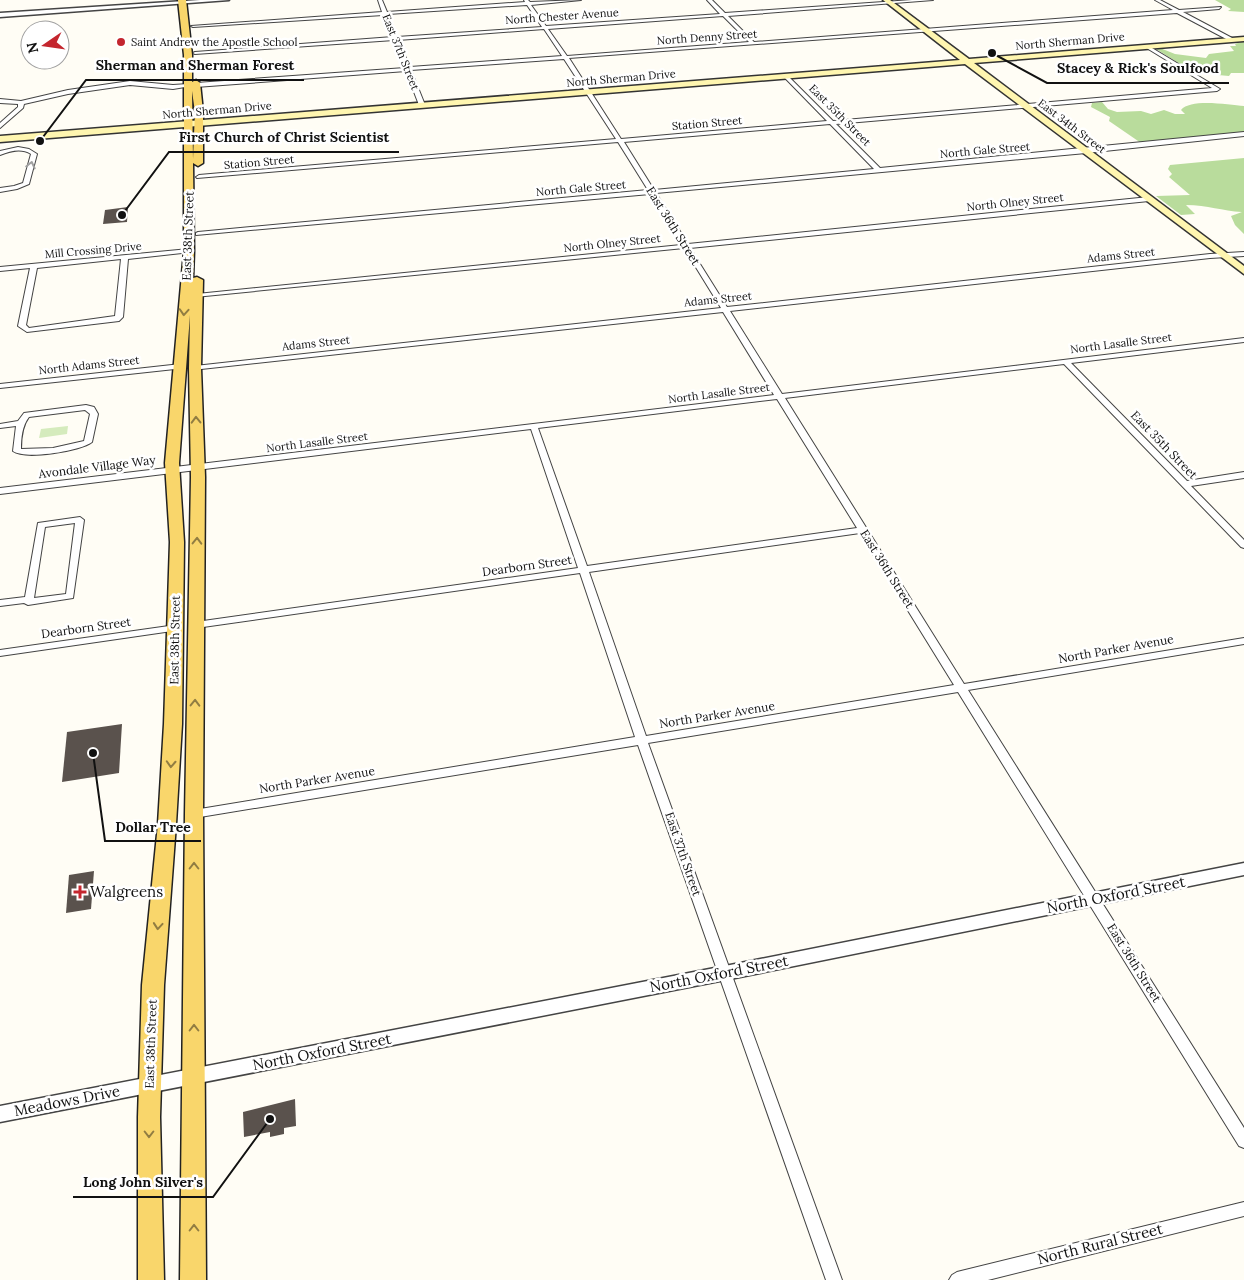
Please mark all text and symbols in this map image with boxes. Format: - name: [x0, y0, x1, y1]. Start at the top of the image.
- street label: North Chester Avenue: [505, 5, 619, 27]
- street label: East 37th Street: [379, 12, 423, 93]
- north arrow: [20, 20, 70, 70]
- street label: North Denny Street: [656, 26, 758, 47]
- street label: North Sherman Drive: [1015, 29, 1125, 53]
- place label: Saint Andrew the Apostle School: [131, 35, 298, 49]
- marker: Saint Andrew the Apostle School: [115, 36, 127, 48]
- text: N: [22, 40, 42, 55]
- callout: Sherman and Sherman Forest: [86, 51, 304, 80]
- callout: Stacey & Rick's Soulfood: [1047, 54, 1229, 83]
- text: Sherman and Sherman Forest: [96, 56, 294, 74]
- text: Stacey & Rick's Soulfood: [1057, 59, 1219, 77]
- street label: North Sherman Drive: [566, 66, 676, 90]
- street label: East 35th Street: [806, 81, 874, 149]
- street label: East 34th Street: [1035, 96, 1109, 157]
- street label: North Sherman Drive: [162, 98, 272, 122]
- street label: Station Street: [671, 113, 744, 133]
- callout: First Church of Christ Scientist: [169, 123, 399, 152]
- text: First Church of Christ Scientist: [179, 128, 390, 146]
- street label: North Gale Street: [939, 139, 1031, 161]
- street label: Station Street: [223, 152, 296, 172]
- one-way arrow: [26, 160, 36, 169]
- street label: North Gale Street: [535, 177, 627, 199]
- street label: East 36th Street: [643, 184, 704, 268]
- street label: North Olney Street: [966, 190, 1065, 214]
- street label: East 38th Street: [178, 191, 197, 281]
- street label: North Olney Street: [563, 231, 662, 255]
- street label: Mill Crossing Drive: [44, 239, 142, 261]
- street label: Adams Street: [1085, 244, 1156, 266]
- street label: Adams Street: [682, 288, 753, 310]
- one-way arrow: [179, 308, 190, 316]
- street label: North Lasalle Street: [1069, 330, 1173, 356]
- street label: Adams Street: [280, 332, 351, 354]
- street label: North Adams Street: [38, 353, 141, 377]
- street label: North Lasalle Street: [667, 380, 771, 406]
- street label: East 35th Street: [1128, 407, 1201, 482]
- one-way arrow: [191, 415, 201, 423]
- street label: North Lasalle Street: [265, 429, 369, 455]
- street label: Avondale Village Way: [37, 452, 157, 481]
- street label: East 36th Street: [857, 527, 918, 611]
- one-way arrow: [192, 537, 202, 544]
- street label: Dearborn Street: [481, 552, 573, 579]
- street label: East 38th Street: [166, 595, 183, 685]
- street label: Dearborn Street: [40, 614, 132, 641]
- street label: North Parker Avenue: [1057, 631, 1175, 666]
- street label: North Parker Avenue: [658, 698, 776, 731]
- one-way arrow: [190, 699, 200, 707]
- one-way arrow: [165, 761, 176, 769]
- street label: North Parker Avenue: [258, 763, 376, 796]
- street label: East 37th Street: [662, 810, 705, 898]
- callout: Dollar Tree: [105, 812, 201, 841]
- text: Dollar Tree: [115, 818, 191, 836]
- one-way arrow: [189, 862, 199, 870]
- street label: North Oxford Street: [1045, 872, 1187, 917]
- place label: Walgreens: [90, 882, 163, 901]
- marker: Walgreens: [74, 886, 86, 898]
- street label: East 36th Street: [1104, 921, 1165, 1005]
- one-way arrow: [152, 923, 163, 931]
- street label: North Oxford Street: [648, 951, 790, 996]
- street label: East 38th Street: [141, 999, 160, 1089]
- one-way arrow: [189, 1024, 199, 1032]
- street label: North Oxford Street: [251, 1029, 393, 1074]
- street label: Meadows Drive: [12, 1081, 121, 1120]
- one-way arrow: [144, 1130, 154, 1138]
- callout: Long John Silver's: [73, 1168, 213, 1197]
- text: Long John Silver's: [83, 1173, 203, 1191]
- street label: North Rural Street: [1035, 1219, 1165, 1268]
- one-way arrow: [189, 1223, 199, 1231]

